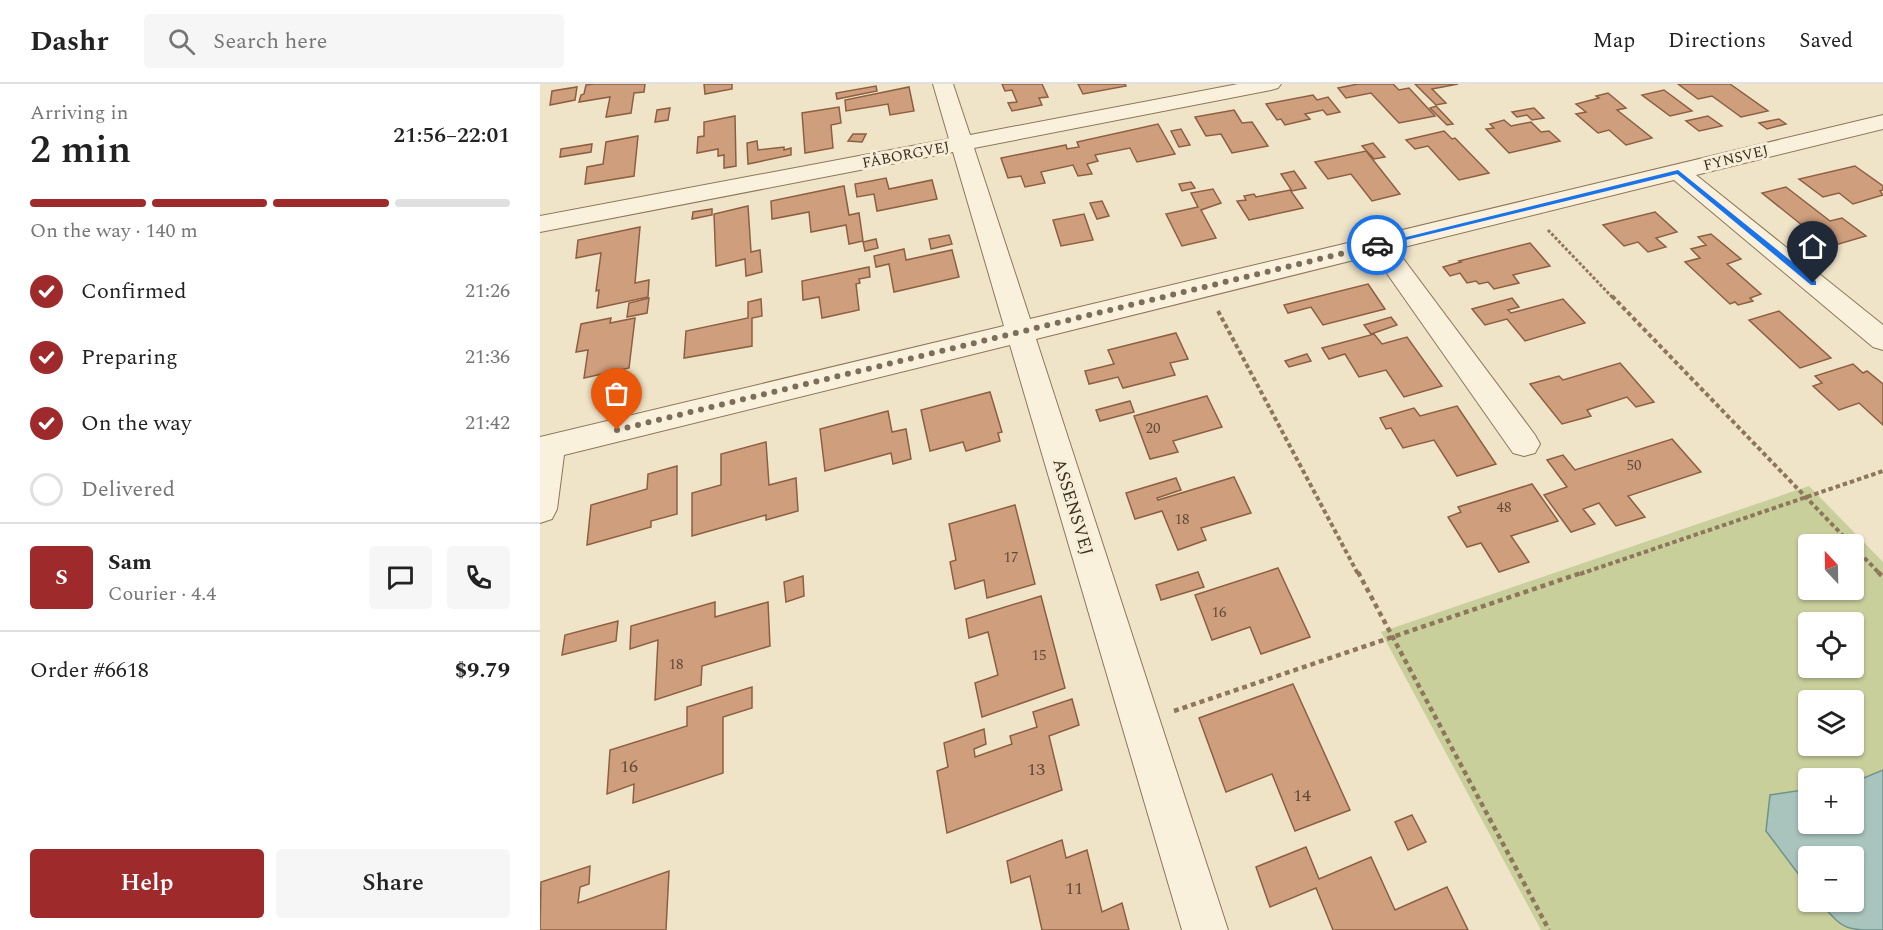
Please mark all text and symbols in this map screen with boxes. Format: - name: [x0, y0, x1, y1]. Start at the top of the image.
- search box: [144, 14, 564, 68]
- text: Dashr: [30, 20, 108, 63]
- icon: search: [165, 25, 198, 58]
- text: Search here: [213, 25, 327, 58]
- text: Map: [1593, 25, 1635, 57]
- text: Directions: [1668, 25, 1766, 57]
- text: Saved: [1799, 25, 1853, 57]
- text: Arriving in: [30, 98, 128, 128]
- text: 21:56–22:01: [393, 119, 510, 152]
- text: 2 min: [30, 121, 131, 180]
- street label: FÅBORGVEJ: [860, 135, 952, 175]
- street label: FYNSVEJ: [1701, 139, 1771, 177]
- courier: [1347, 215, 1407, 275]
- text: On the way · 140 m: [30, 216, 198, 246]
- pin: [1787, 221, 1838, 283]
- icon: car: [1361, 229, 1394, 262]
- icon: home: [1796, 230, 1829, 263]
- icon: check: [30, 275, 63, 308]
- text: Confirmed: [81, 275, 187, 308]
- text: 21:26: [465, 276, 510, 306]
- icon: check: [30, 341, 63, 374]
- text: Preparing: [81, 341, 178, 374]
- text: 21:36: [465, 342, 510, 372]
- pin: [591, 368, 642, 430]
- icon: bag: [600, 377, 633, 410]
- icon: check: [30, 407, 63, 440]
- text: On the way: [81, 407, 192, 440]
- text: 21:42: [465, 408, 510, 438]
- house number: 20: [1145, 417, 1161, 440]
- house number: 50: [1626, 454, 1642, 477]
- street label: ASSENSVEJ: [1045, 455, 1101, 559]
- text: Delivered: [81, 473, 175, 506]
- house number: 48: [1496, 496, 1512, 519]
- house number: 18: [1174, 508, 1190, 531]
- north arrow: [1798, 534, 1864, 600]
- map controls: [1798, 534, 1864, 912]
- text: Sam: [108, 546, 152, 579]
- button: chat: [369, 546, 432, 609]
- button: phone: [447, 546, 510, 609]
- house number: 17: [1003, 546, 1019, 569]
- text: S: [55, 561, 68, 594]
- text: Courier · 4.4: [108, 579, 216, 609]
- house number: 16: [1211, 601, 1227, 624]
- button: locate: [1798, 612, 1864, 678]
- house number: 15: [1031, 644, 1047, 667]
- house number: 18: [668, 653, 684, 676]
- text: Order #6618: [30, 654, 149, 687]
- text: $9.79: [455, 654, 510, 687]
- button: layers: [1798, 690, 1864, 756]
- house number: 16: [620, 753, 638, 780]
- house number: 13: [1027, 756, 1045, 783]
- button: +: [1798, 768, 1864, 834]
- house number: 14: [1293, 782, 1311, 809]
- button: −: [1798, 846, 1864, 912]
- button: Help: [30, 849, 264, 918]
- button: Share: [276, 849, 510, 918]
- house number: 11: [1065, 875, 1083, 902]

